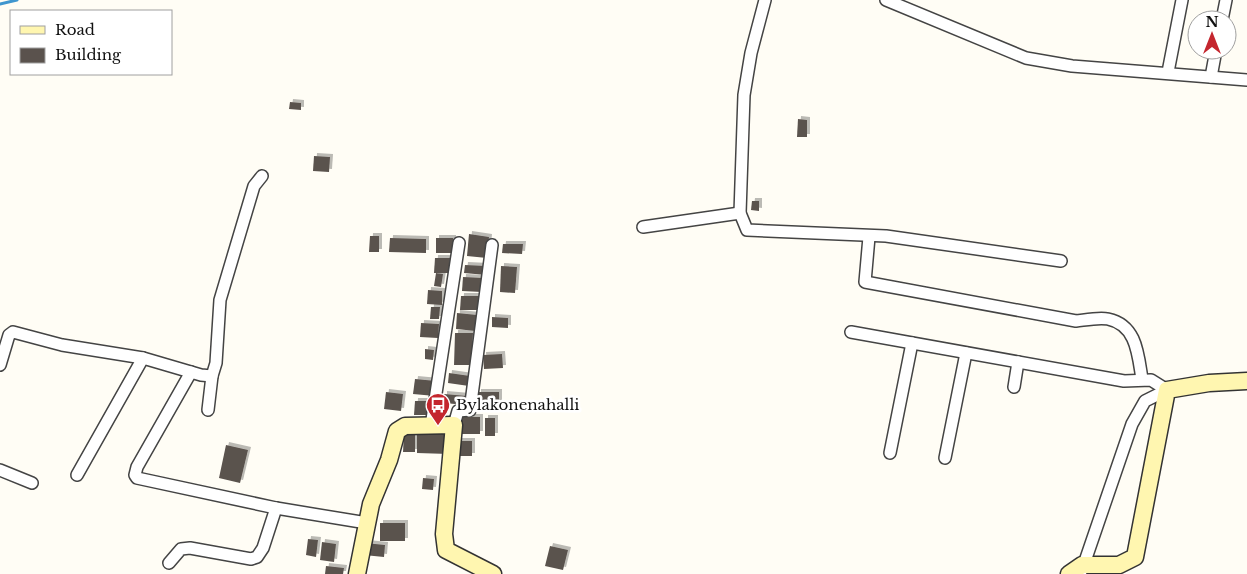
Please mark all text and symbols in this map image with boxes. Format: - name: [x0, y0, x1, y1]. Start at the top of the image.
- legend: [10, 10, 172, 75]
- north arrow: [1187, 10, 1237, 60]
- text: N: [1205, 13, 1219, 31]
- text: Road: [55, 20, 95, 39]
- text: Building: [55, 45, 122, 64]
- bus stop icon: Bylakonenahalli: [425, 392, 451, 426]
- place label: Bylakonenahalli: [456, 395, 579, 414]

